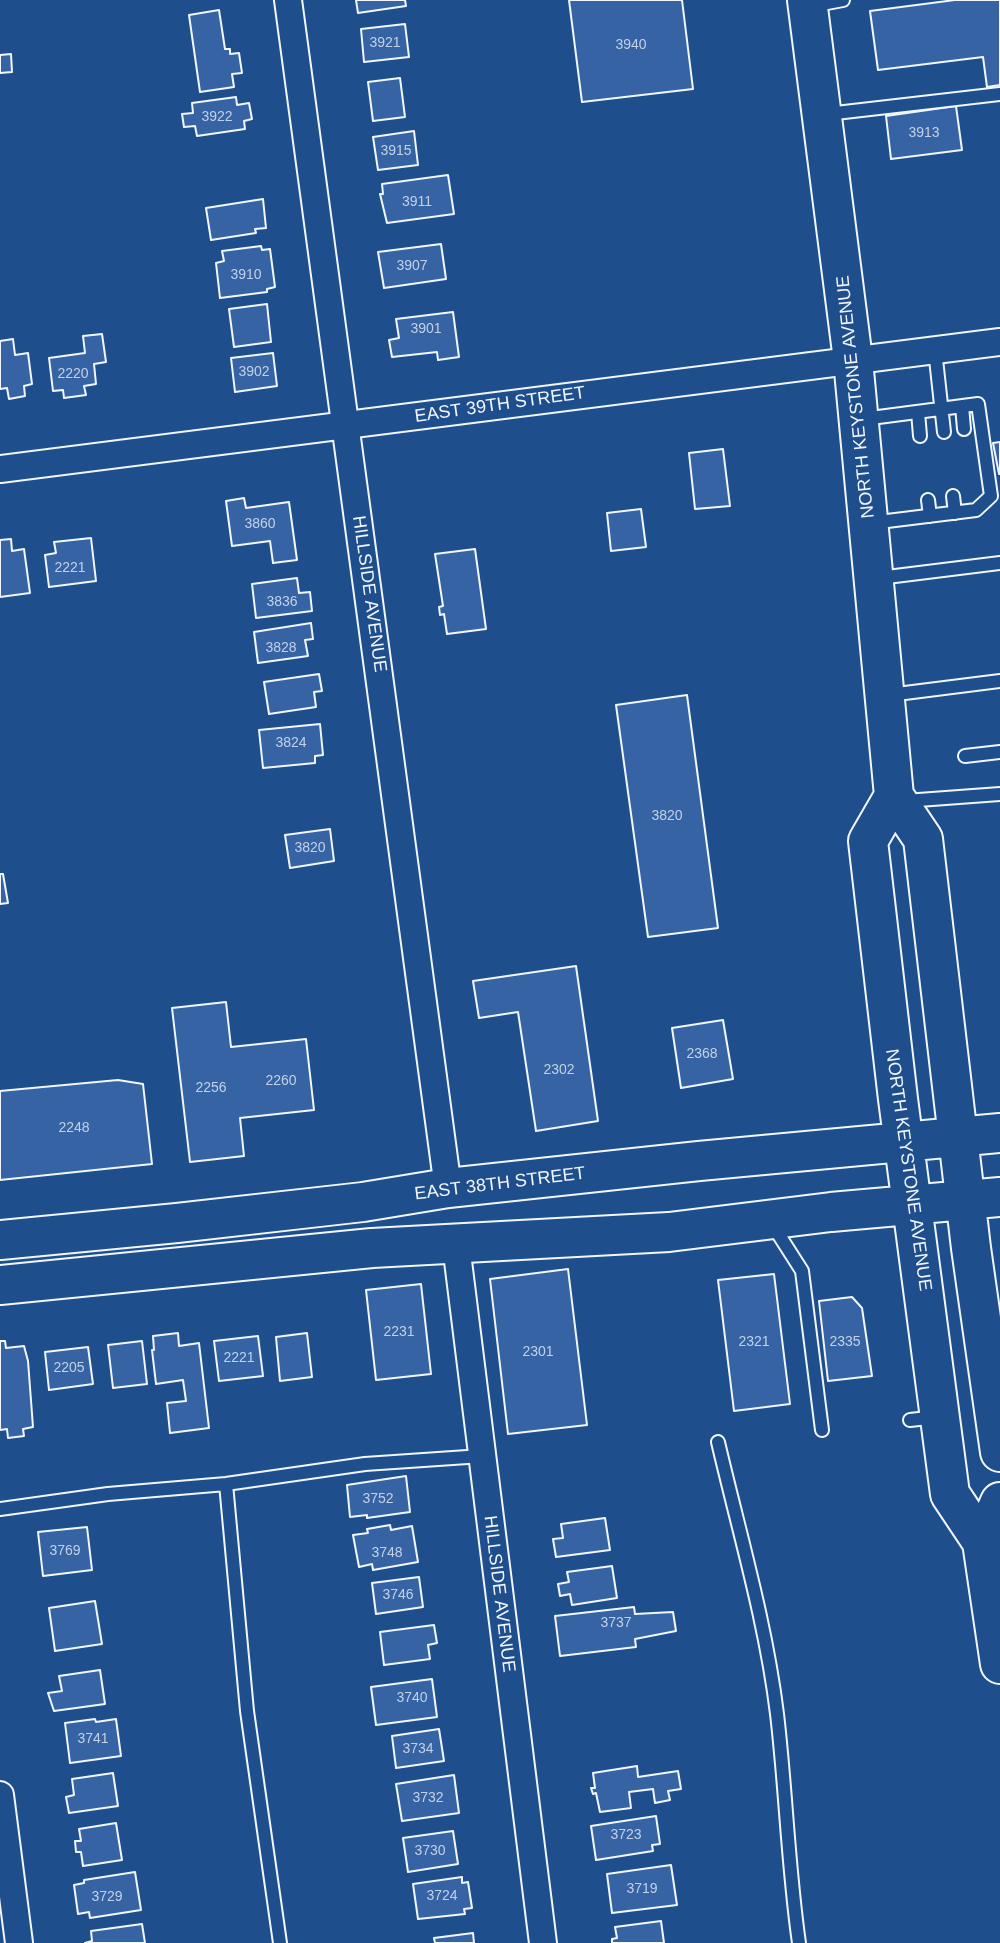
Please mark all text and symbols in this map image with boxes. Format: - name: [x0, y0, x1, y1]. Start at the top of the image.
- house number: 3921: [369, 35, 401, 51]
- house number: 3940: [615, 37, 647, 53]
- house number: 3922: [201, 109, 233, 125]
- house number: 3913: [908, 125, 940, 141]
- house number: 3915: [380, 143, 412, 159]
- house number: 3911: [402, 194, 432, 210]
- house number: 3907: [396, 258, 428, 274]
- house number: 3910: [230, 267, 262, 283]
- street label: NORTH KEYSTONE AVENUE: [833, 275, 879, 519]
- house number: 3901: [410, 321, 442, 337]
- house number: 3902: [238, 364, 270, 380]
- house number: 2220: [57, 366, 89, 382]
- street label: EAST 39TH STREET: [413, 382, 587, 428]
- street label: HILLSIDE AVENUE: [347, 514, 391, 674]
- house number: 3860: [244, 516, 276, 532]
- house number: 2221: [54, 560, 86, 576]
- house number: 3836: [266, 594, 298, 610]
- house number: 3828: [265, 640, 297, 656]
- house number: 3824: [275, 735, 307, 751]
- house number: 3820: [651, 808, 683, 824]
- house number: 3820: [294, 840, 326, 856]
- house number: 2368: [686, 1046, 718, 1062]
- street label: NORTH KEYSTONE AVENUE: [880, 1048, 936, 1292]
- house number: 2302: [543, 1062, 575, 1078]
- house number: 2260: [265, 1073, 297, 1089]
- house number: 2256: [195, 1080, 227, 1096]
- house number: 2248: [58, 1120, 90, 1136]
- street label: EAST 38TH STREET: [413, 1163, 587, 1205]
- house number: 2231: [383, 1324, 415, 1340]
- house number: 2321: [738, 1334, 770, 1350]
- house number: 2335: [829, 1334, 861, 1350]
- house number: 2301: [522, 1344, 554, 1360]
- house number: 2221: [223, 1350, 255, 1366]
- house number: 2205: [53, 1360, 85, 1376]
- house number: 3752: [362, 1491, 394, 1507]
- street label: HILLSIDE AVENUE: [479, 1514, 519, 1674]
- house number: 3769: [49, 1543, 81, 1559]
- house number: 3748: [371, 1545, 403, 1561]
- house number: 3746: [382, 1587, 414, 1603]
- house number: 3737: [600, 1615, 632, 1631]
- house number: 3740: [396, 1690, 428, 1706]
- house number: 3741: [77, 1731, 109, 1747]
- house number: 3734: [402, 1741, 434, 1757]
- house number: 3732: [412, 1790, 444, 1806]
- house number: 3723: [610, 1827, 642, 1843]
- house number: 3730: [414, 1843, 446, 1859]
- house number: 3719: [626, 1881, 658, 1897]
- house number: 3724: [426, 1888, 458, 1904]
- house number: 3729: [91, 1889, 123, 1905]

